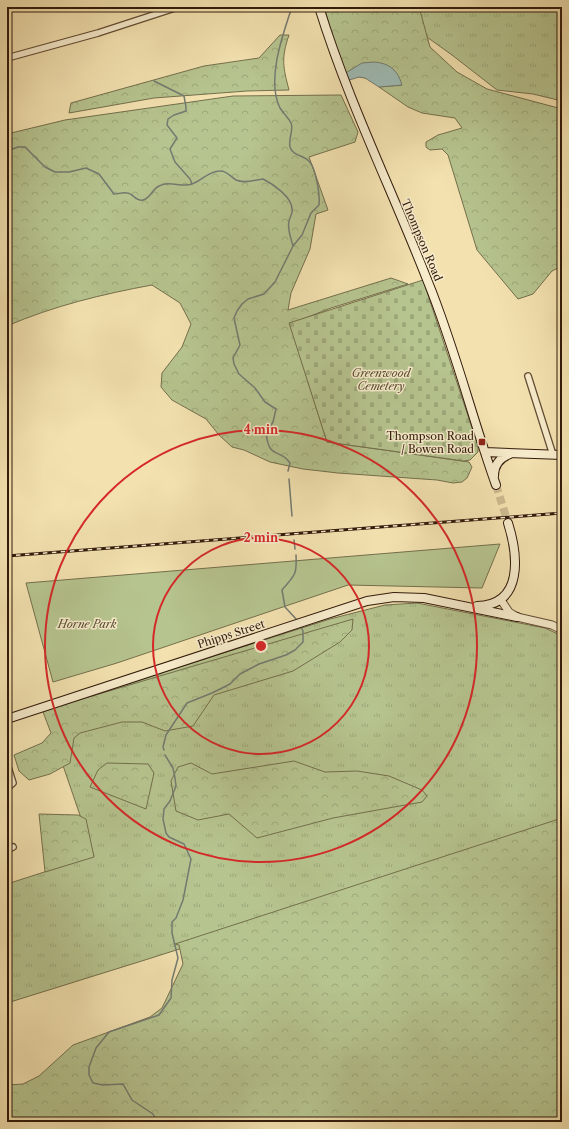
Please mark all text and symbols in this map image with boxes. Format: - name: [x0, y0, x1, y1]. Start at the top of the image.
- street label: Thompson Road: [398, 197, 446, 283]
- park label: Greenwood Cemetery: [352, 366, 412, 393]
- text: 4 min: [244, 422, 279, 437]
- place label: Thompson Road / Bowen Road: [387, 429, 474, 456]
- marker: Thompson Road / Bowen Road: [477, 437, 487, 447]
- text: 2 min: [244, 530, 279, 545]
- street label: Phipps Street: [196, 616, 267, 651]
- park label: Horne Park: [57, 617, 117, 631]
- centre of rings: [254, 639, 268, 653]

